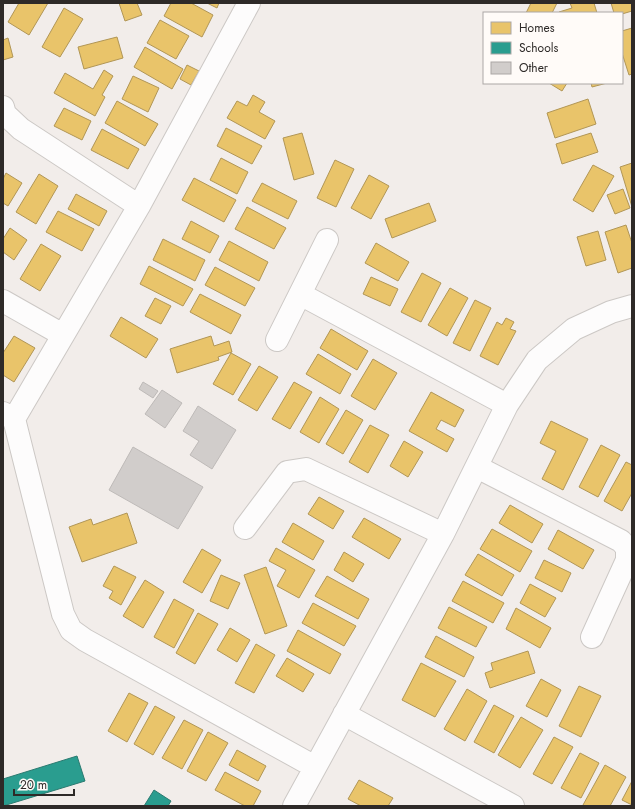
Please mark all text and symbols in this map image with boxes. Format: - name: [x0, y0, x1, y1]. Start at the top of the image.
- legend: [483, 12, 623, 84]
- text: Homes: [519, 19, 555, 37]
- text: Schools: [519, 39, 558, 57]
- text: Other: [519, 59, 549, 77]
- scale bar: [14, 771, 74, 797]
- text: 20 m: [20, 776, 47, 794]

